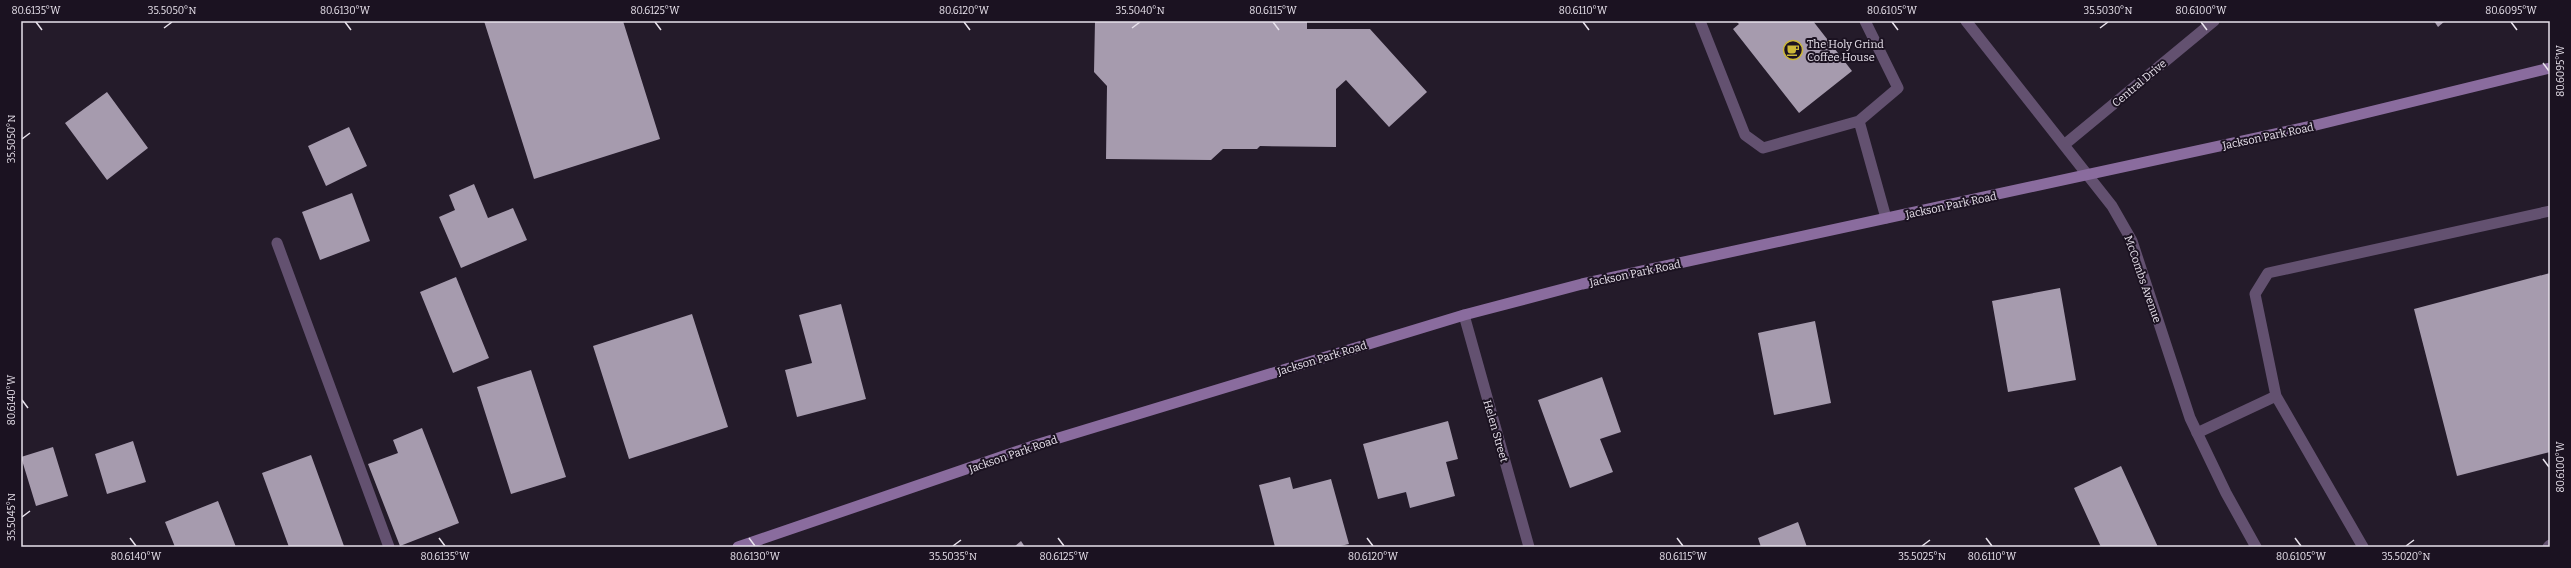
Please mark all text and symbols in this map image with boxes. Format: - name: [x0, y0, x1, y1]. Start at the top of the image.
- text: 80.6135°W: [11, 5, 61, 17]
- text: 35.5050°N: [148, 5, 196, 17]
- text: 80.6130°W: [320, 5, 371, 17]
- text: 80.6125°W: [631, 5, 680, 17]
- text: 80.6120°W: [939, 5, 990, 17]
- text: 35.5040°N: [1115, 5, 1165, 17]
- text: 80.6115°W: [1249, 5, 1297, 17]
- text: 80.6110°W: [1559, 5, 1608, 17]
- text: 80.6105°W: [1867, 5, 1918, 17]
- text: 35.5030°N: [2084, 5, 2133, 17]
- text: 80.6100°W: [2176, 5, 2227, 17]
- text: 80.6095°W: [2485, 5, 2538, 17]
- place label: The Holy Grind Coffee House: [1807, 38, 1884, 64]
- cafe icon: The Holy Grind Coffee House: [1782, 39, 1804, 61]
- text: 80.6095°W: [2555, 44, 2567, 97]
- street label: Central Drive: [2110, 57, 2169, 110]
- text: 35.5050°N: [6, 115, 18, 163]
- street label: Jackson Park Road: [2220, 120, 2315, 153]
- street label: Jackson Park Road: [1903, 189, 1998, 222]
- street label: McCombs Avenue: [2122, 234, 2164, 324]
- street label: Jackson Park Road: [1587, 257, 1682, 290]
- street label: Jackson Park Road: [1275, 339, 1369, 379]
- text: 80.6140°W: [6, 374, 18, 425]
- street label: Helen Street: [1480, 399, 1511, 464]
- street label: Jackson Park Road: [966, 433, 1060, 476]
- text: 80.6100°W: [2555, 441, 2567, 492]
- text: 35.5045°N: [6, 493, 18, 541]
- text: 80.6140°W: [111, 551, 162, 563]
- text: 80.6135°W: [420, 551, 470, 563]
- text: 80.6130°W: [730, 551, 781, 563]
- text: 35.5035°N: [929, 551, 977, 563]
- text: 80.6125°W: [1040, 551, 1089, 563]
- text: 80.6120°W: [1348, 551, 1399, 563]
- text: 80.6115°W: [1659, 551, 1707, 563]
- text: 35.5025°N: [1898, 551, 1946, 563]
- text: 80.6110°W: [1968, 551, 2017, 563]
- text: 80.6105°W: [2276, 551, 2327, 563]
- text: 35.5020°N: [2382, 551, 2430, 563]

